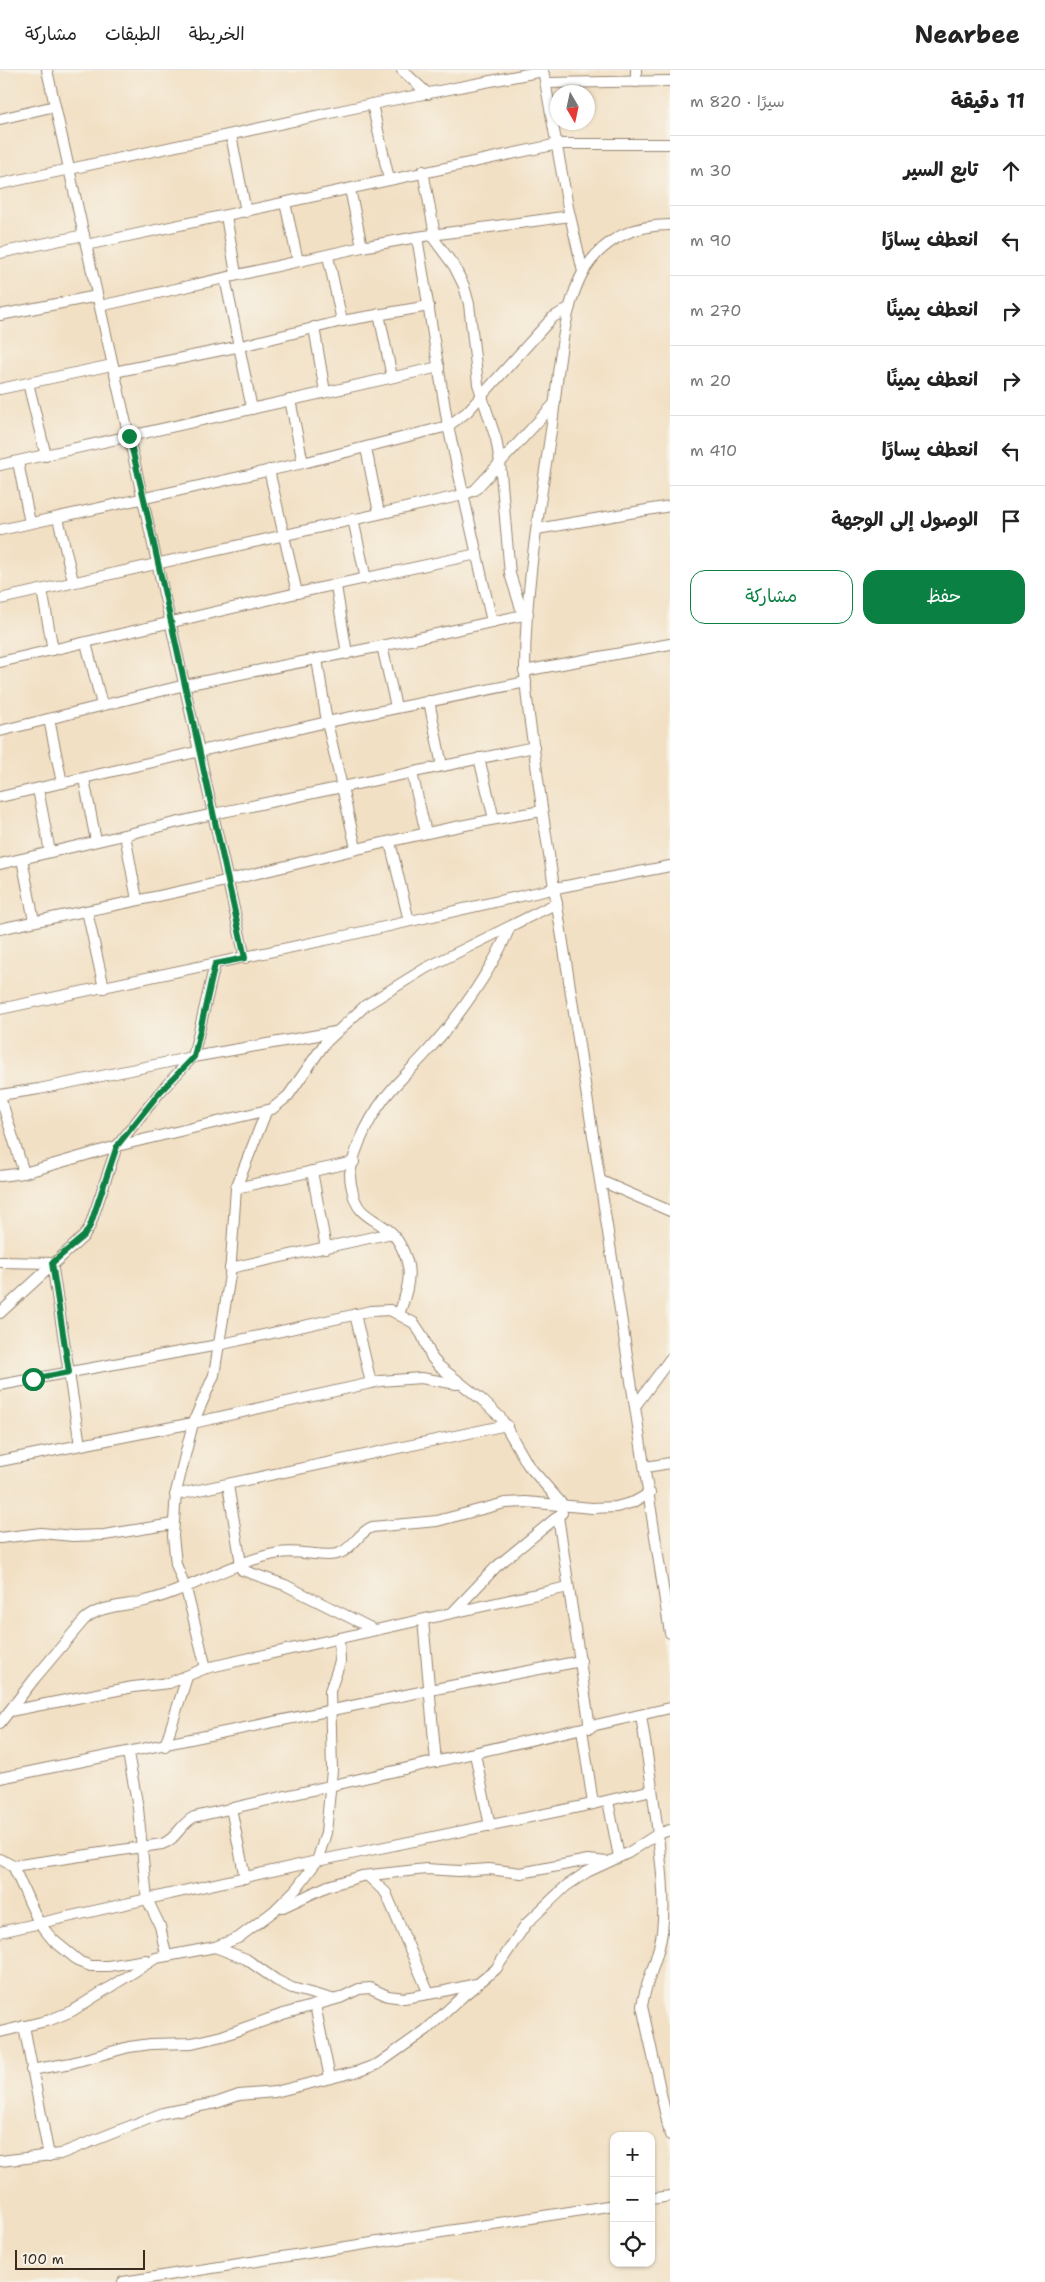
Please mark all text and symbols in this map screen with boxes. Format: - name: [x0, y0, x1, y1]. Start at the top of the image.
- text: Nearbee: [914, 19, 1020, 51]
- text: مشاركة: [25, 22, 77, 46]
- text: الطبقات: [105, 22, 161, 46]
- text: الخريطة: [189, 22, 245, 46]
- north arrow: [550, 85, 595, 130]
- text: 11 دقيقة: [951, 87, 1025, 115]
- text: سيرًا · 820 m: [690, 91, 785, 112]
- text: تابع السير: [904, 157, 978, 182]
- icon: ahead: [997, 157, 1025, 185]
- text: 30 m: [690, 160, 731, 181]
- text: انعطف يسارًا: [882, 227, 978, 252]
- icon: left: [997, 227, 1025, 255]
- text: 90 m: [690, 230, 731, 251]
- text: انعطف يمينًا: [887, 297, 978, 322]
- icon: right: [997, 297, 1025, 325]
- text: 270 m: [690, 300, 741, 321]
- text: انعطف يمينًا: [887, 367, 978, 392]
- icon: right: [997, 367, 1025, 395]
- text: 20 m: [690, 370, 731, 391]
- route end: [118, 425, 141, 448]
- text: انعطف يسارًا: [882, 437, 978, 462]
- icon: left: [997, 437, 1025, 465]
- text: 410 m: [690, 440, 737, 461]
- text: الوصول إلى الوجهة: [831, 507, 978, 532]
- icon: arrive: [997, 507, 1025, 535]
- button: مشاركة: [690, 570, 853, 624]
- button: حفظ: [863, 570, 1025, 624]
- route start: [22, 1368, 45, 1391]
- map controls: [610, 2132, 655, 2267]
- button: +: [610, 2132, 655, 2177]
- button: −: [610, 2177, 655, 2222]
- button: locate: [610, 2222, 655, 2267]
- scale bar: [15, 2247, 145, 2270]
- text: 100 m: [22, 2250, 64, 2268]

